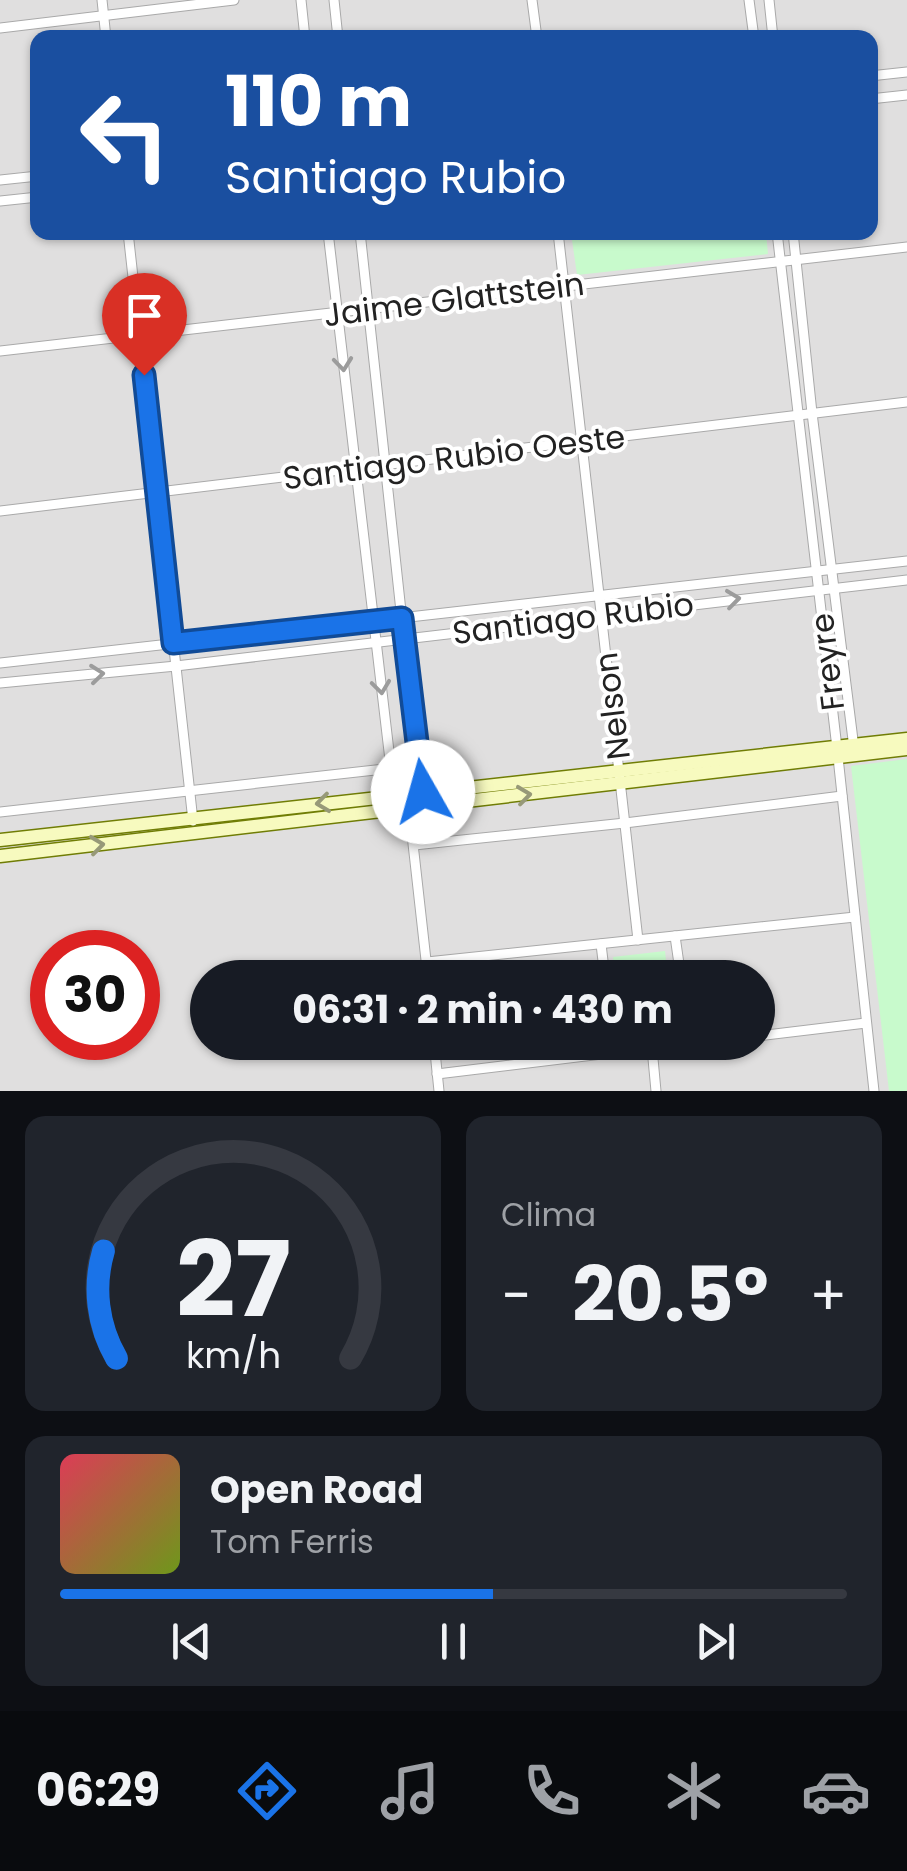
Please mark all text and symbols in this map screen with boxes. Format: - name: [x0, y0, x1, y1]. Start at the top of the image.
- text: 110 m: [225, 52, 412, 151]
- icon: left: [60, 70, 190, 200]
- text: Santiago Rubio: [225, 146, 566, 209]
- street label: Jaime Glattstein: [321, 261, 587, 337]
- pin: [102, 273, 187, 376]
- icon: arrive: [117, 288, 172, 343]
- one-way arrow: [332, 357, 353, 373]
- street label: Santiago Rubio Oeste: [280, 414, 628, 500]
- street label: Santiago Rubio: [450, 581, 696, 655]
- one-way arrow: [725, 589, 741, 610]
- street label: Freyre: [799, 611, 855, 713]
- street label: Nelson: [583, 650, 641, 762]
- one-way arrow: [89, 663, 105, 685]
- one-way arrow: [370, 679, 391, 695]
- position arrow: [371, 740, 475, 844]
- one-way arrow: [516, 785, 532, 806]
- one-way arrow: [315, 792, 331, 813]
- one-way arrow: [89, 835, 105, 856]
- speed limit sign: 30: [30, 930, 160, 1060]
- text: 06:31 · 2 min · 430 m: [292, 983, 673, 1036]
- text: Clima: [501, 1192, 596, 1237]
- text: 27: [175, 1207, 291, 1352]
- text: 20.5°: [572, 1242, 769, 1347]
- text: −: [501, 1257, 531, 1334]
- text: +: [809, 1257, 847, 1334]
- text: km/h: [185, 1330, 281, 1381]
- text: Open Road: [210, 1463, 423, 1516]
- text: Tom Ferris: [210, 1519, 374, 1564]
- icon: previous: [164, 1614, 219, 1669]
- icon: pause: [426, 1614, 481, 1669]
- icon: next: [688, 1614, 743, 1669]
- icon: directions: [232, 1756, 302, 1826]
- icon: music: [375, 1756, 445, 1826]
- icon: phone: [517, 1756, 587, 1826]
- icon: climate: [659, 1756, 729, 1826]
- icon: car: [801, 1756, 871, 1826]
- text: 06:29: [36, 1759, 160, 1822]

